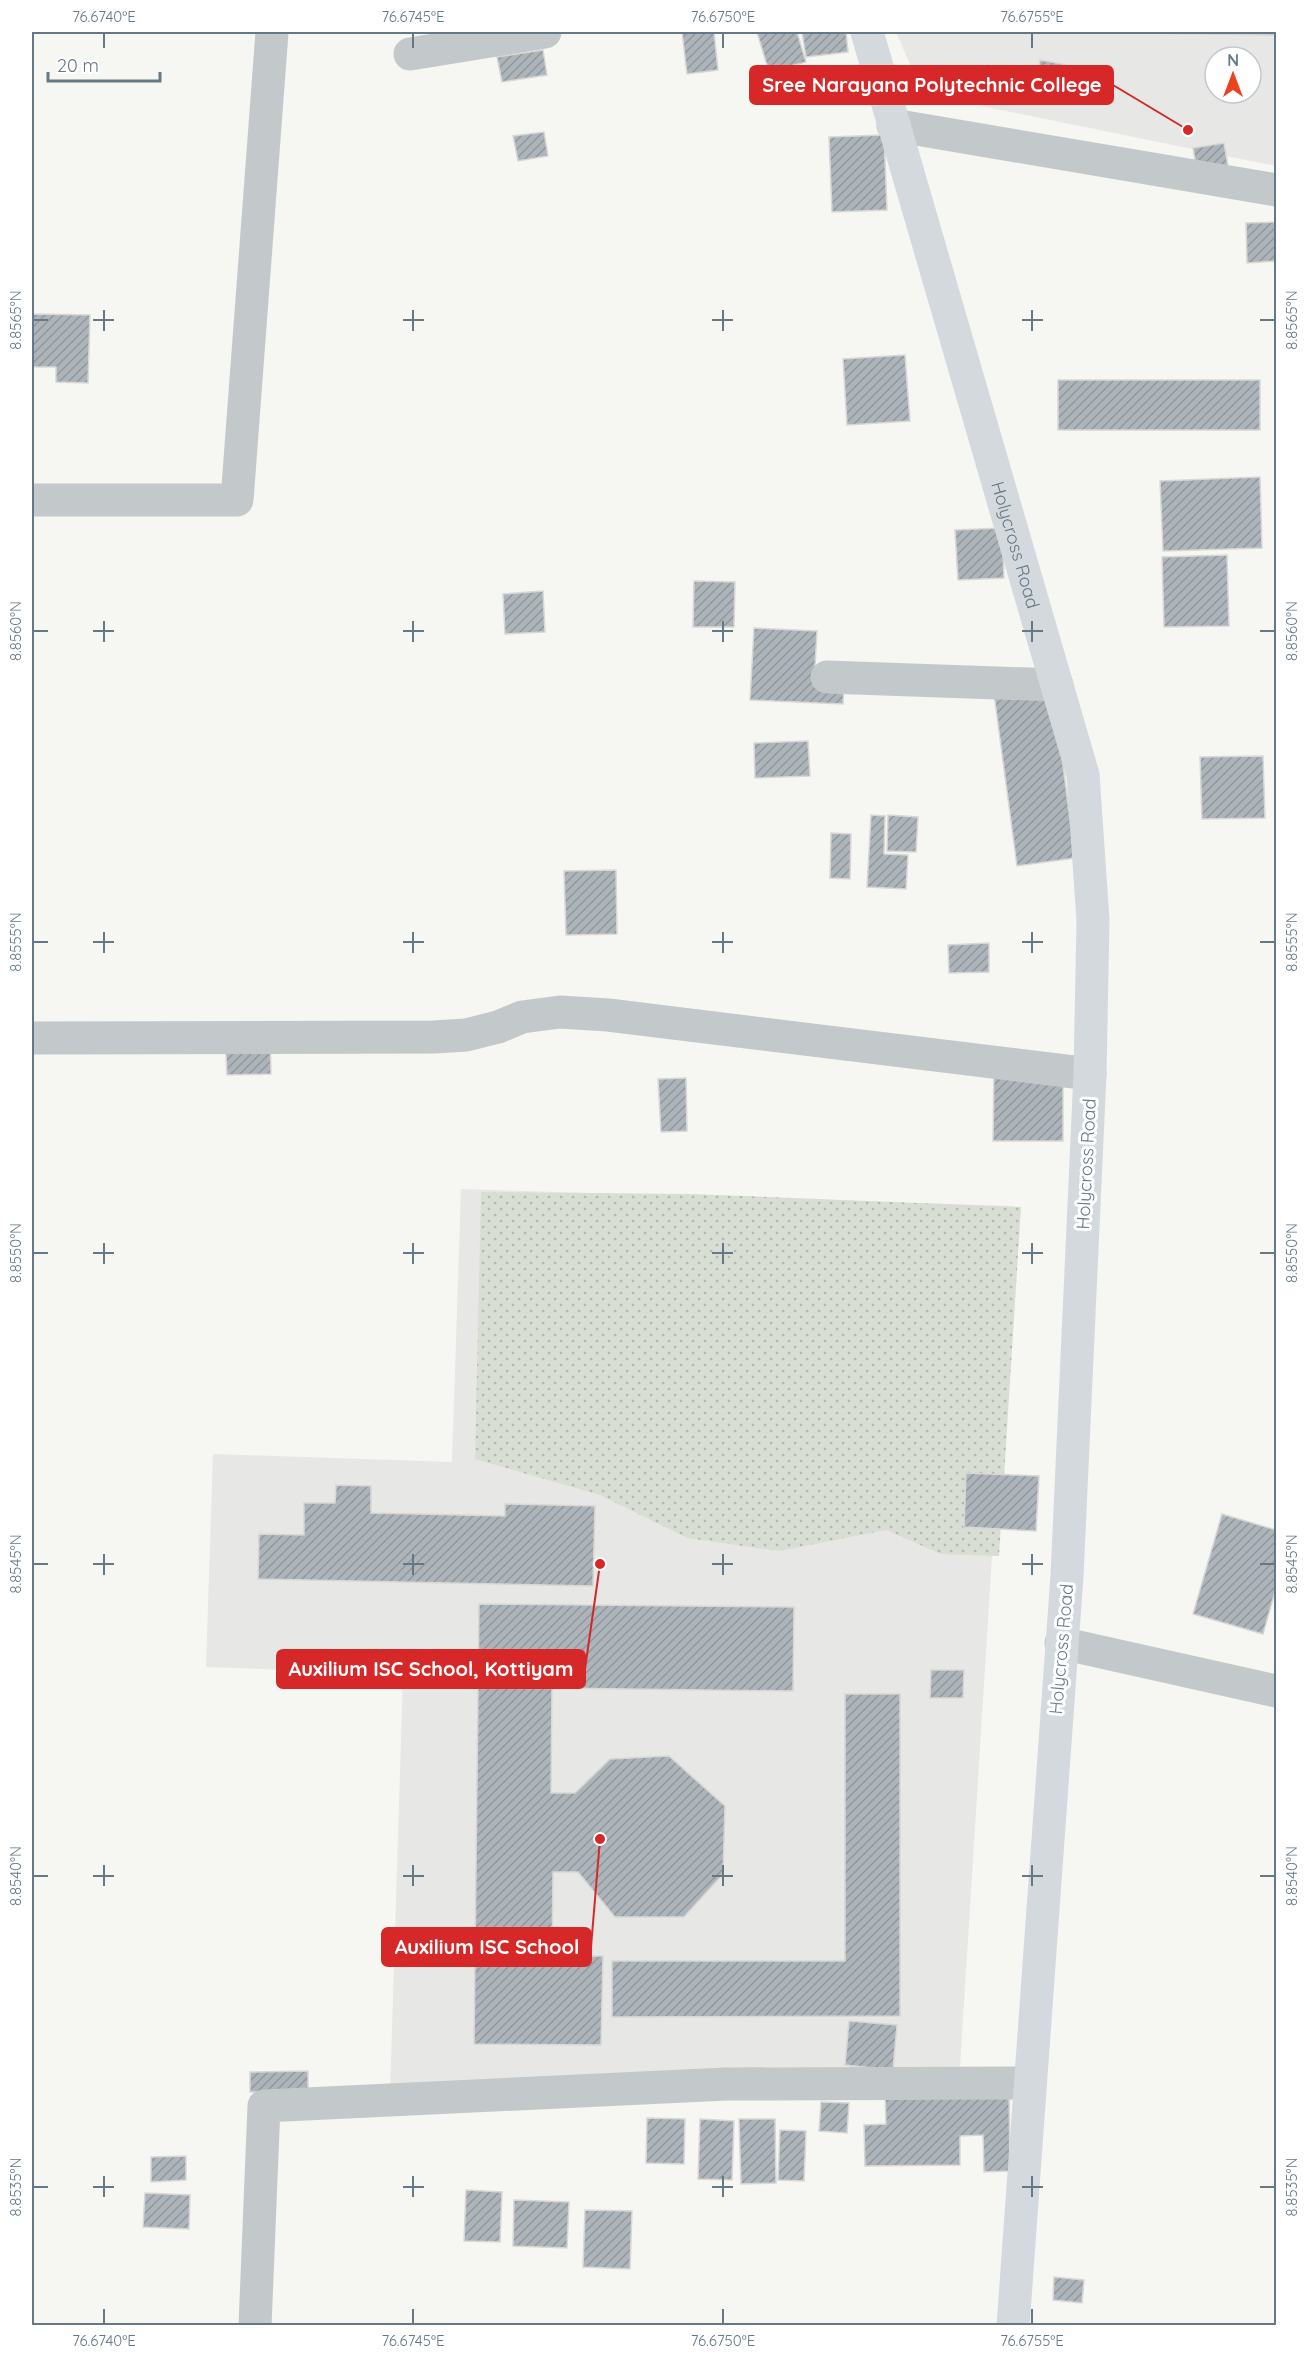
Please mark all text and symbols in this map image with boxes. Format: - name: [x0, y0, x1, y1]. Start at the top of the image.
- text: 76.6740°E: [72, 7, 136, 26]
- text: 76.6745°E: [382, 7, 444, 26]
- text: 76.6750°E: [691, 7, 755, 26]
- text: 76.6755°E: [1000, 7, 1064, 26]
- scale bar: [48, 45, 160, 83]
- north arrow: [1203, 45, 1263, 105]
- text: N: [1227, 50, 1239, 70]
- text: 20 m: [57, 54, 99, 77]
- callout: Sree Narayana Polytechnic College: [750, 66, 1113, 104]
- text: Sree Narayana Polytechnic College: [762, 72, 1102, 97]
- text: 8.8565°N: [6, 290, 25, 350]
- text: 8.8565°N: [1282, 290, 1301, 350]
- street label: Holycross Road: [987, 479, 1045, 611]
- text: 8.8560°N: [6, 601, 25, 661]
- text: 8.8560°N: [1282, 601, 1301, 661]
- text: 8.8555°N: [6, 912, 25, 972]
- text: 8.8555°N: [1282, 912, 1301, 972]
- street label: Holycross Road: [1071, 1098, 1101, 1230]
- text: 8.8550°N: [6, 1223, 25, 1283]
- text: 8.8550°N: [1282, 1223, 1301, 1283]
- text: 8.8545°N: [6, 1534, 25, 1594]
- text: 8.8545°N: [1282, 1534, 1301, 1594]
- street label: Holycross Road: [1044, 1583, 1078, 1715]
- callout: Auxilium ISC School, Kottiyam: [277, 1650, 585, 1688]
- text: Auxilium ISC School, Kottiyam: [289, 1656, 573, 1681]
- text: 8.8540°N: [6, 1846, 25, 1906]
- text: 8.8540°N: [1282, 1846, 1301, 1906]
- callout: Auxilium ISC School: [382, 1928, 591, 1966]
- text: Auxilium ISC School: [395, 1934, 579, 1959]
- text: 8.8535°N: [6, 2157, 25, 2217]
- text: 8.8535°N: [1282, 2157, 1301, 2217]
- text: 76.6740°E: [72, 2331, 136, 2350]
- text: 76.6745°E: [382, 2331, 444, 2350]
- text: 76.6750°E: [691, 2331, 755, 2350]
- text: 76.6755°E: [1000, 2331, 1064, 2350]

